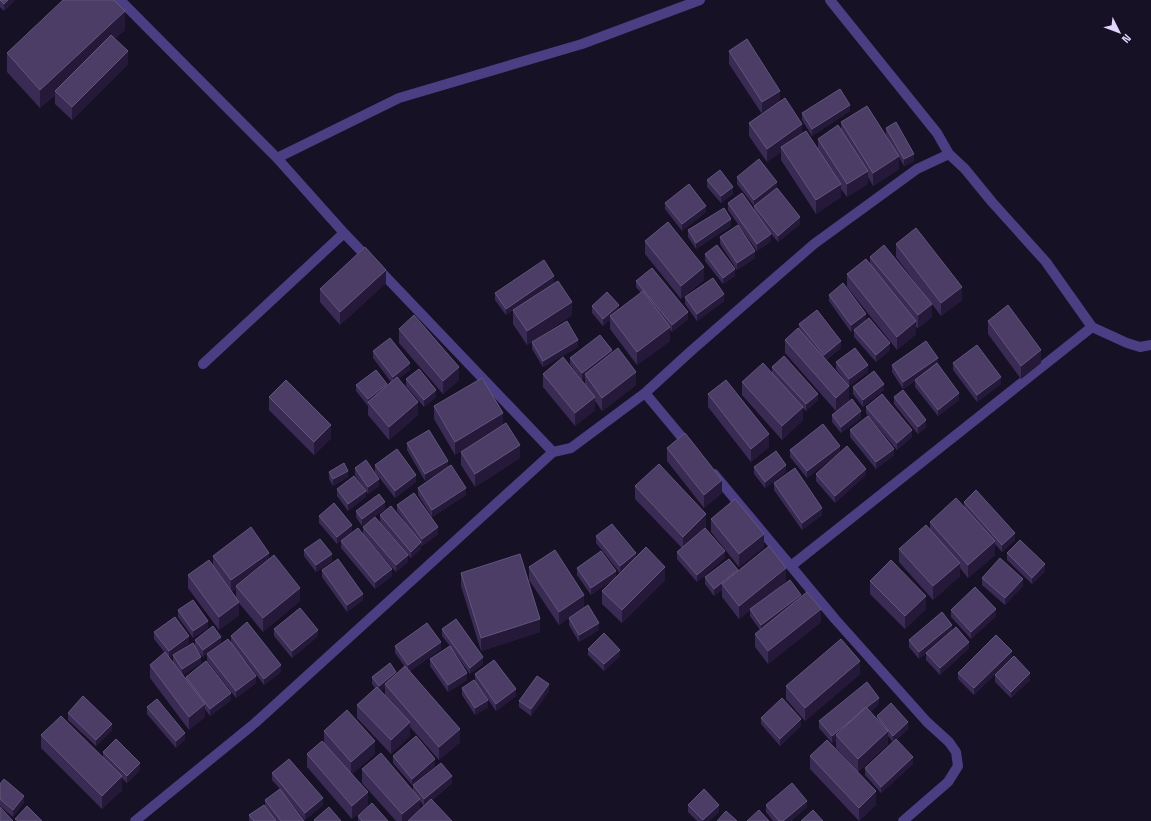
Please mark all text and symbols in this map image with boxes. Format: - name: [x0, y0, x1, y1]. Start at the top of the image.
- north arrow: [1099, 12, 1139, 52]
- text: N: [1119, 31, 1134, 46]

